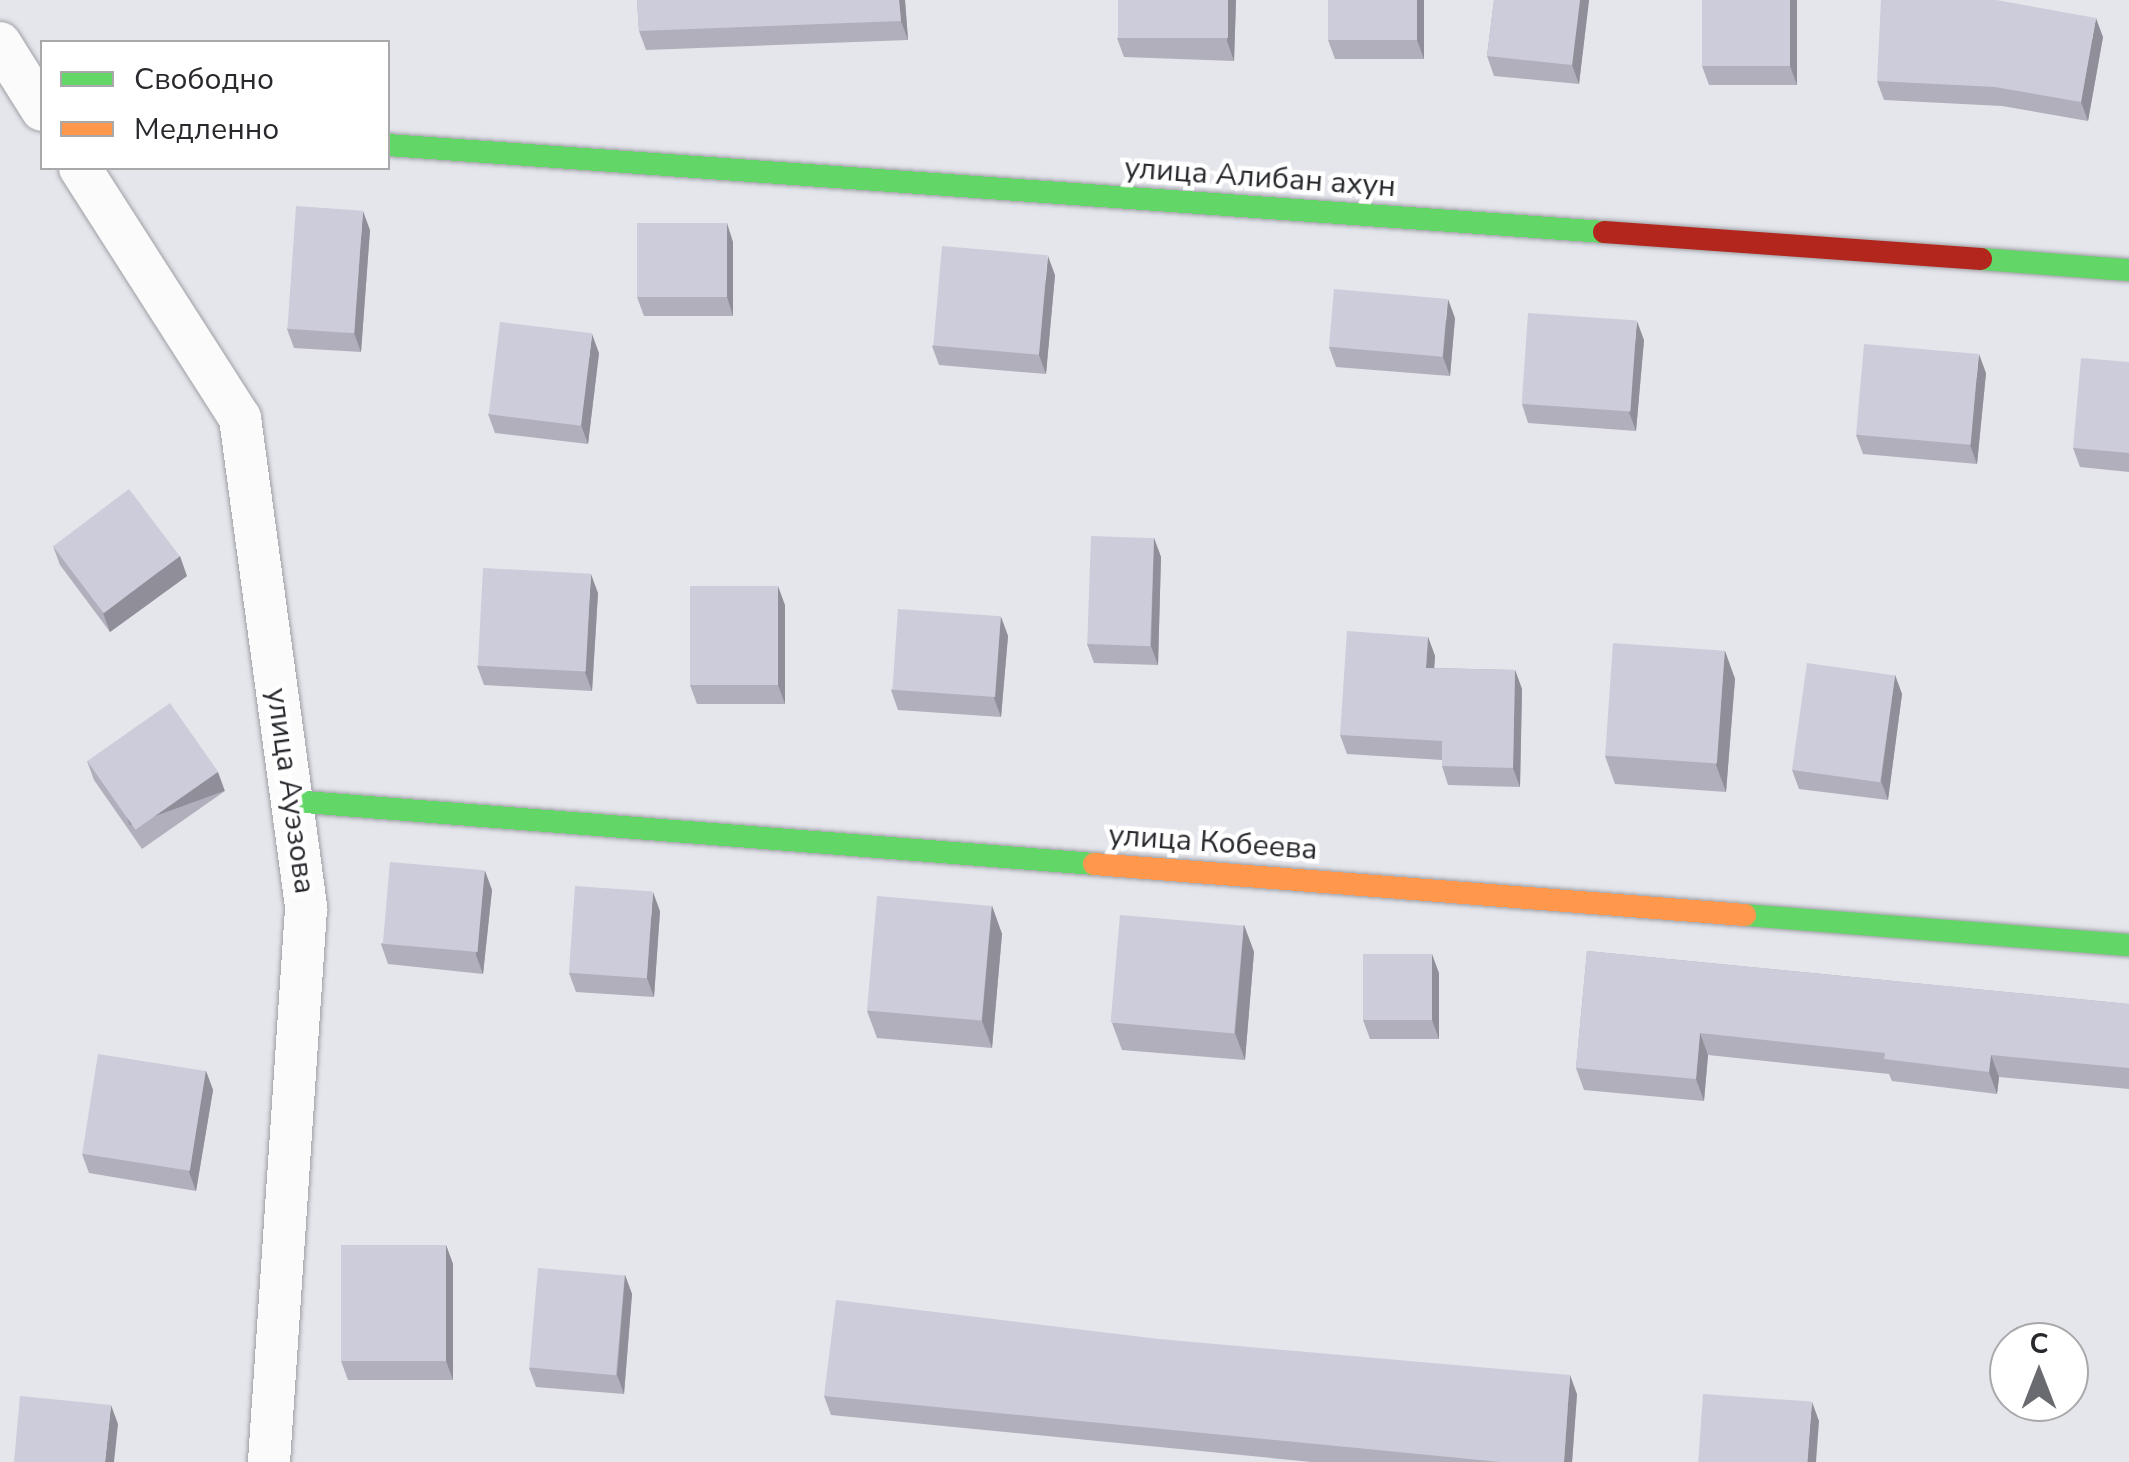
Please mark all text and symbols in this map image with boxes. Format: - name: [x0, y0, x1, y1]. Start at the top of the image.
- legend: [40, 40, 390, 170]
- text: Свободно: [134, 59, 274, 100]
- text: Медленно: [134, 109, 279, 150]
- street label: улица Алибан ахун: [1123, 151, 1397, 205]
- street label: улица Ауэзова: [258, 686, 322, 896]
- street label: улица Кобеева: [1107, 818, 1319, 868]
- north arrow: [1989, 1322, 2089, 1422]
- text: С: [2029, 1325, 2049, 1363]

